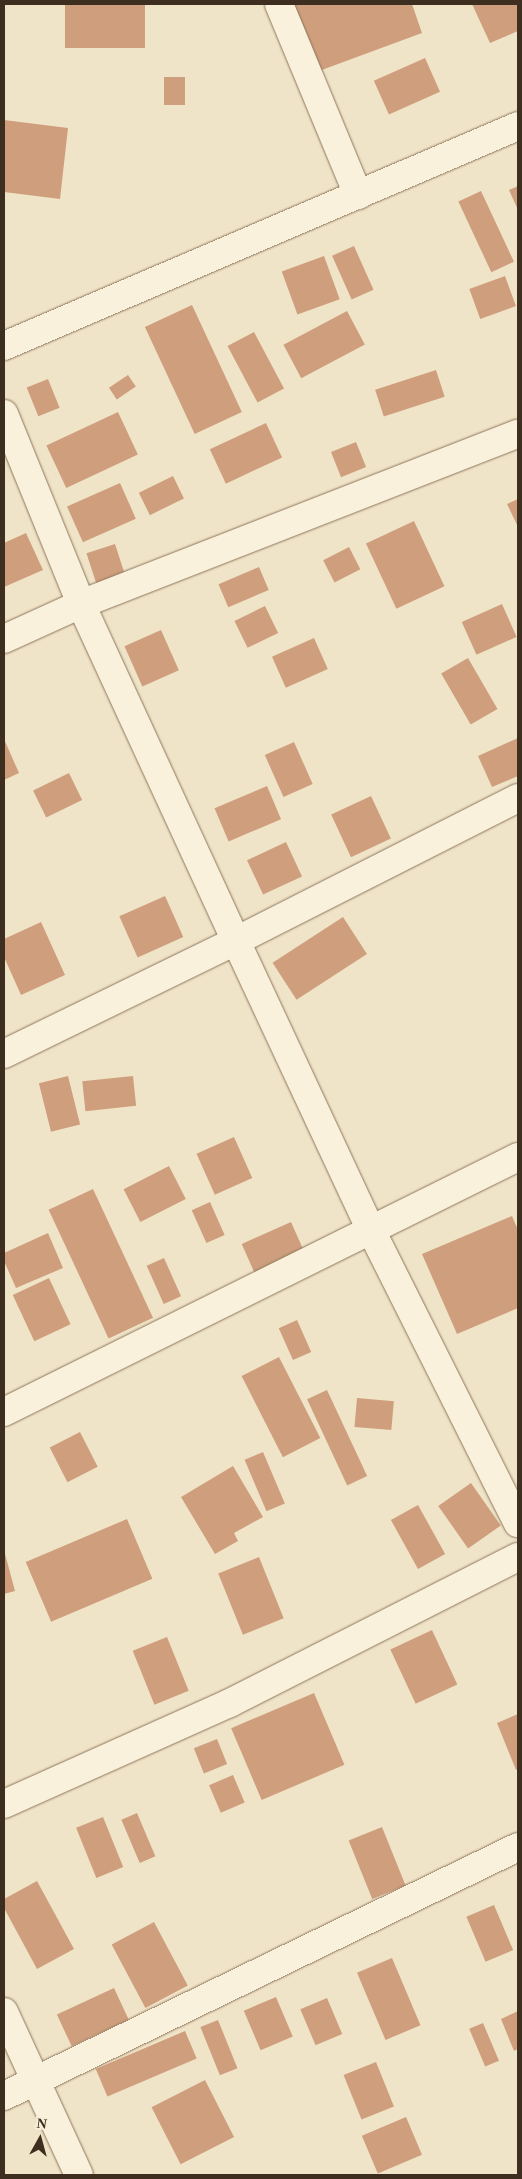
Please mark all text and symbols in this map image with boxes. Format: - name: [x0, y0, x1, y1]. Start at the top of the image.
- north arrow: [15, 2114, 65, 2164]
- text: N: [36, 2116, 48, 2132]

